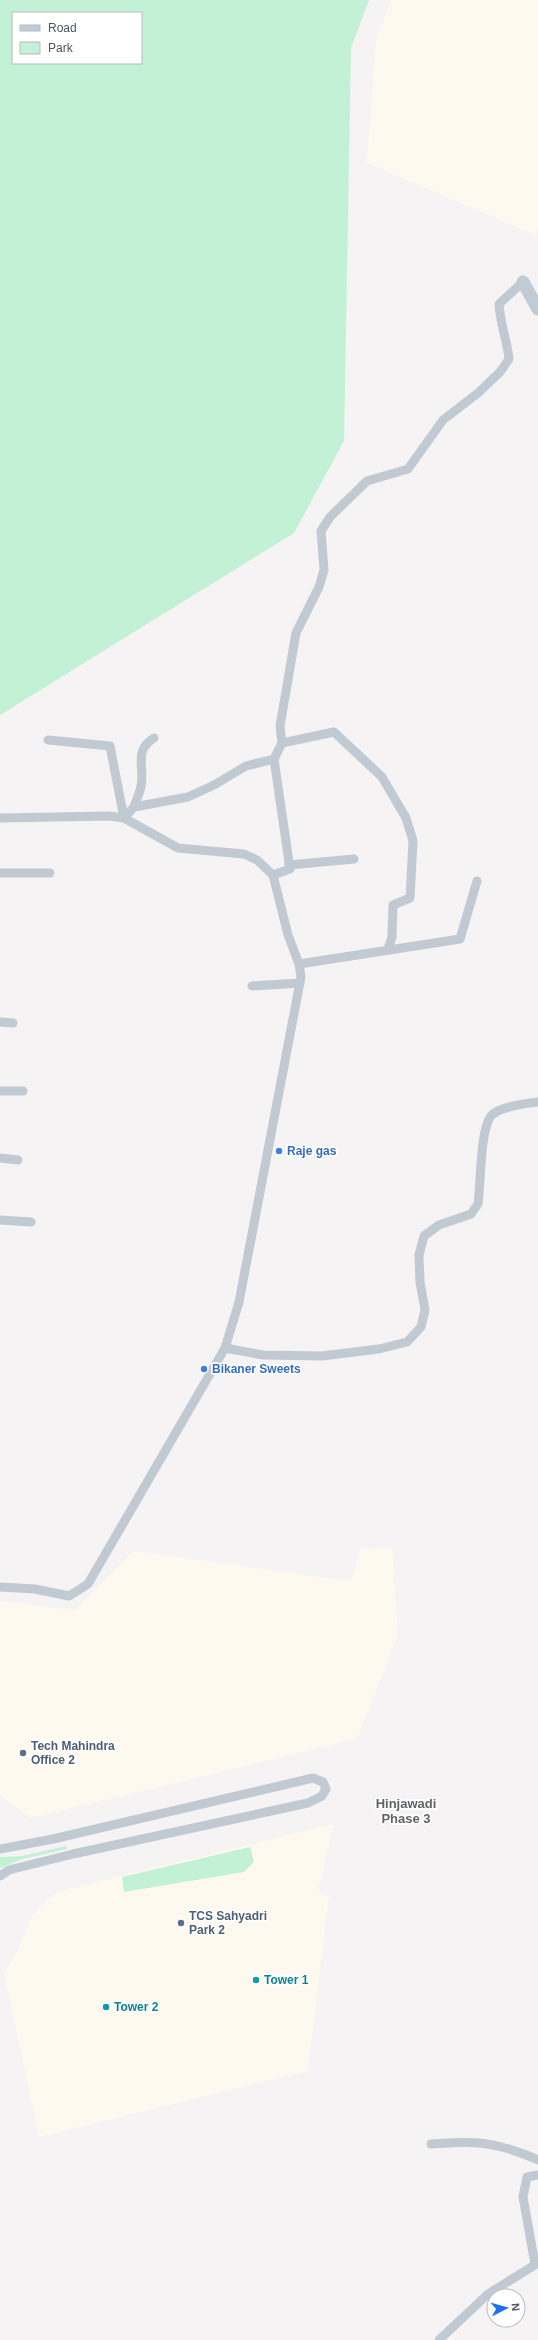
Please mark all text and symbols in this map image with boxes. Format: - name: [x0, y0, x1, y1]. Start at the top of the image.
- legend: [12, 12, 142, 64]
- text: Road: [48, 21, 77, 35]
- text: Park: [48, 41, 74, 55]
- place label: Raje gas: [287, 1144, 337, 1158]
- marker: Raje gas: [274, 1146, 284, 1156]
- place label: Bikaner Sweets: [212, 1362, 301, 1376]
- marker: Bikaner Sweets: [199, 1364, 209, 1374]
- place label: Tech Mahindra Office 2: [31, 1739, 115, 1767]
- marker: Tech Mahindra Office 2: [18, 1748, 28, 1758]
- district label: Hinjawadi Phase 3: [376, 1796, 436, 1826]
- place label: TCS Sahyadri Park 2: [189, 1909, 267, 1937]
- marker: TCS Sahyadri Park 2: [176, 1918, 186, 1928]
- place label: Tower 1: [264, 1973, 309, 1987]
- marker: Tower 1: [251, 1975, 261, 1985]
- place label: Tower 2: [114, 2000, 159, 2014]
- marker: Tower 2: [101, 2002, 111, 2012]
- north arrow: [486, 2288, 526, 2328]
- text: N: [510, 2302, 522, 2312]

